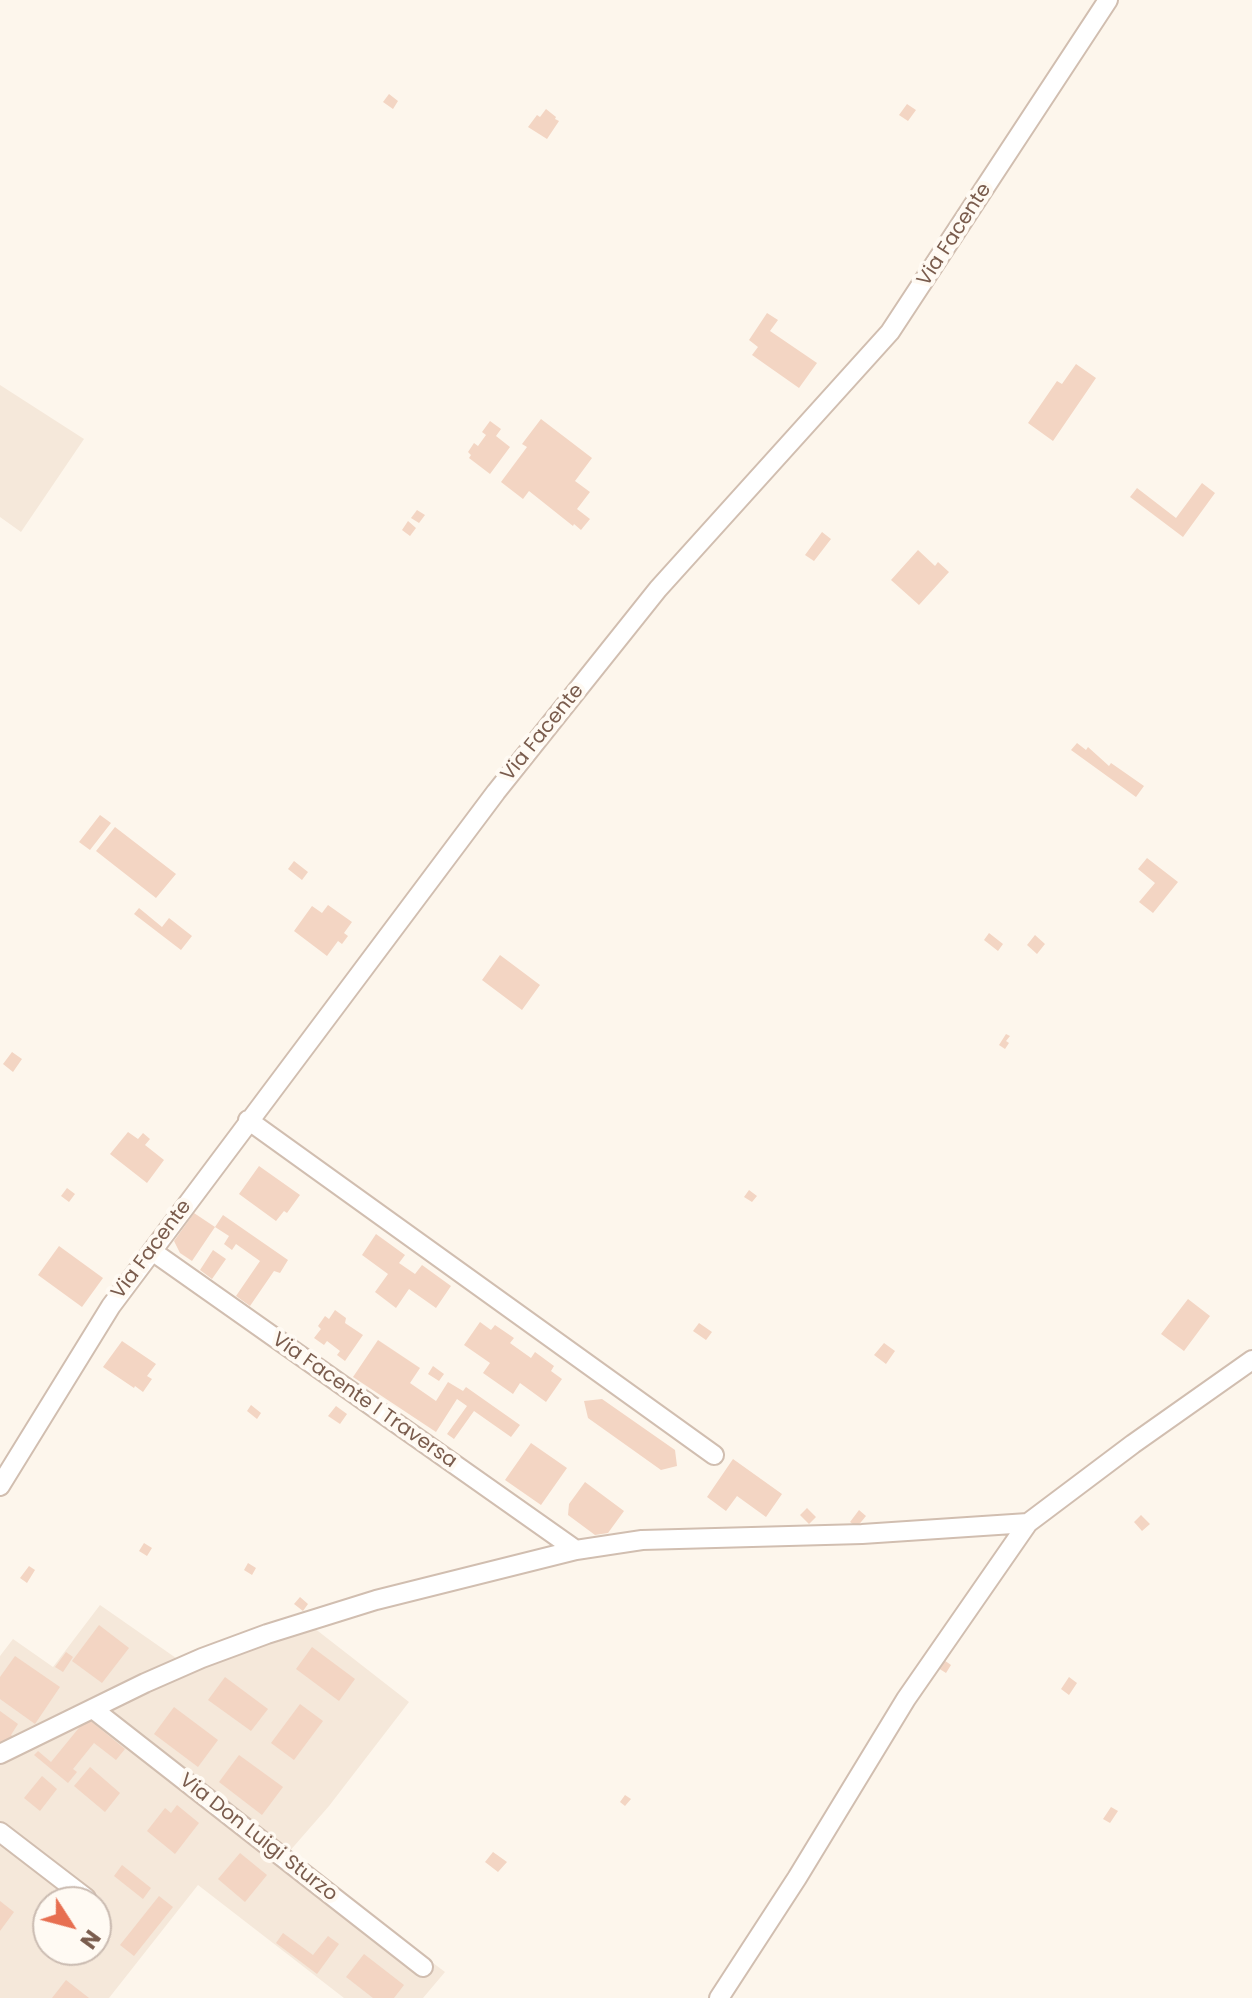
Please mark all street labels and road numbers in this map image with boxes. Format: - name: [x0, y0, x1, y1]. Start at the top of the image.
- street label: Via Facente: [913, 179, 997, 291]
- street label: Via Facente: [497, 680, 589, 786]
- street label: Via Facente: [107, 1196, 197, 1304]
- street label: Via Facente I Traversa: [267, 1328, 461, 1474]
- street label: Via Don Luigi Sturzo: [174, 1769, 342, 1907]

